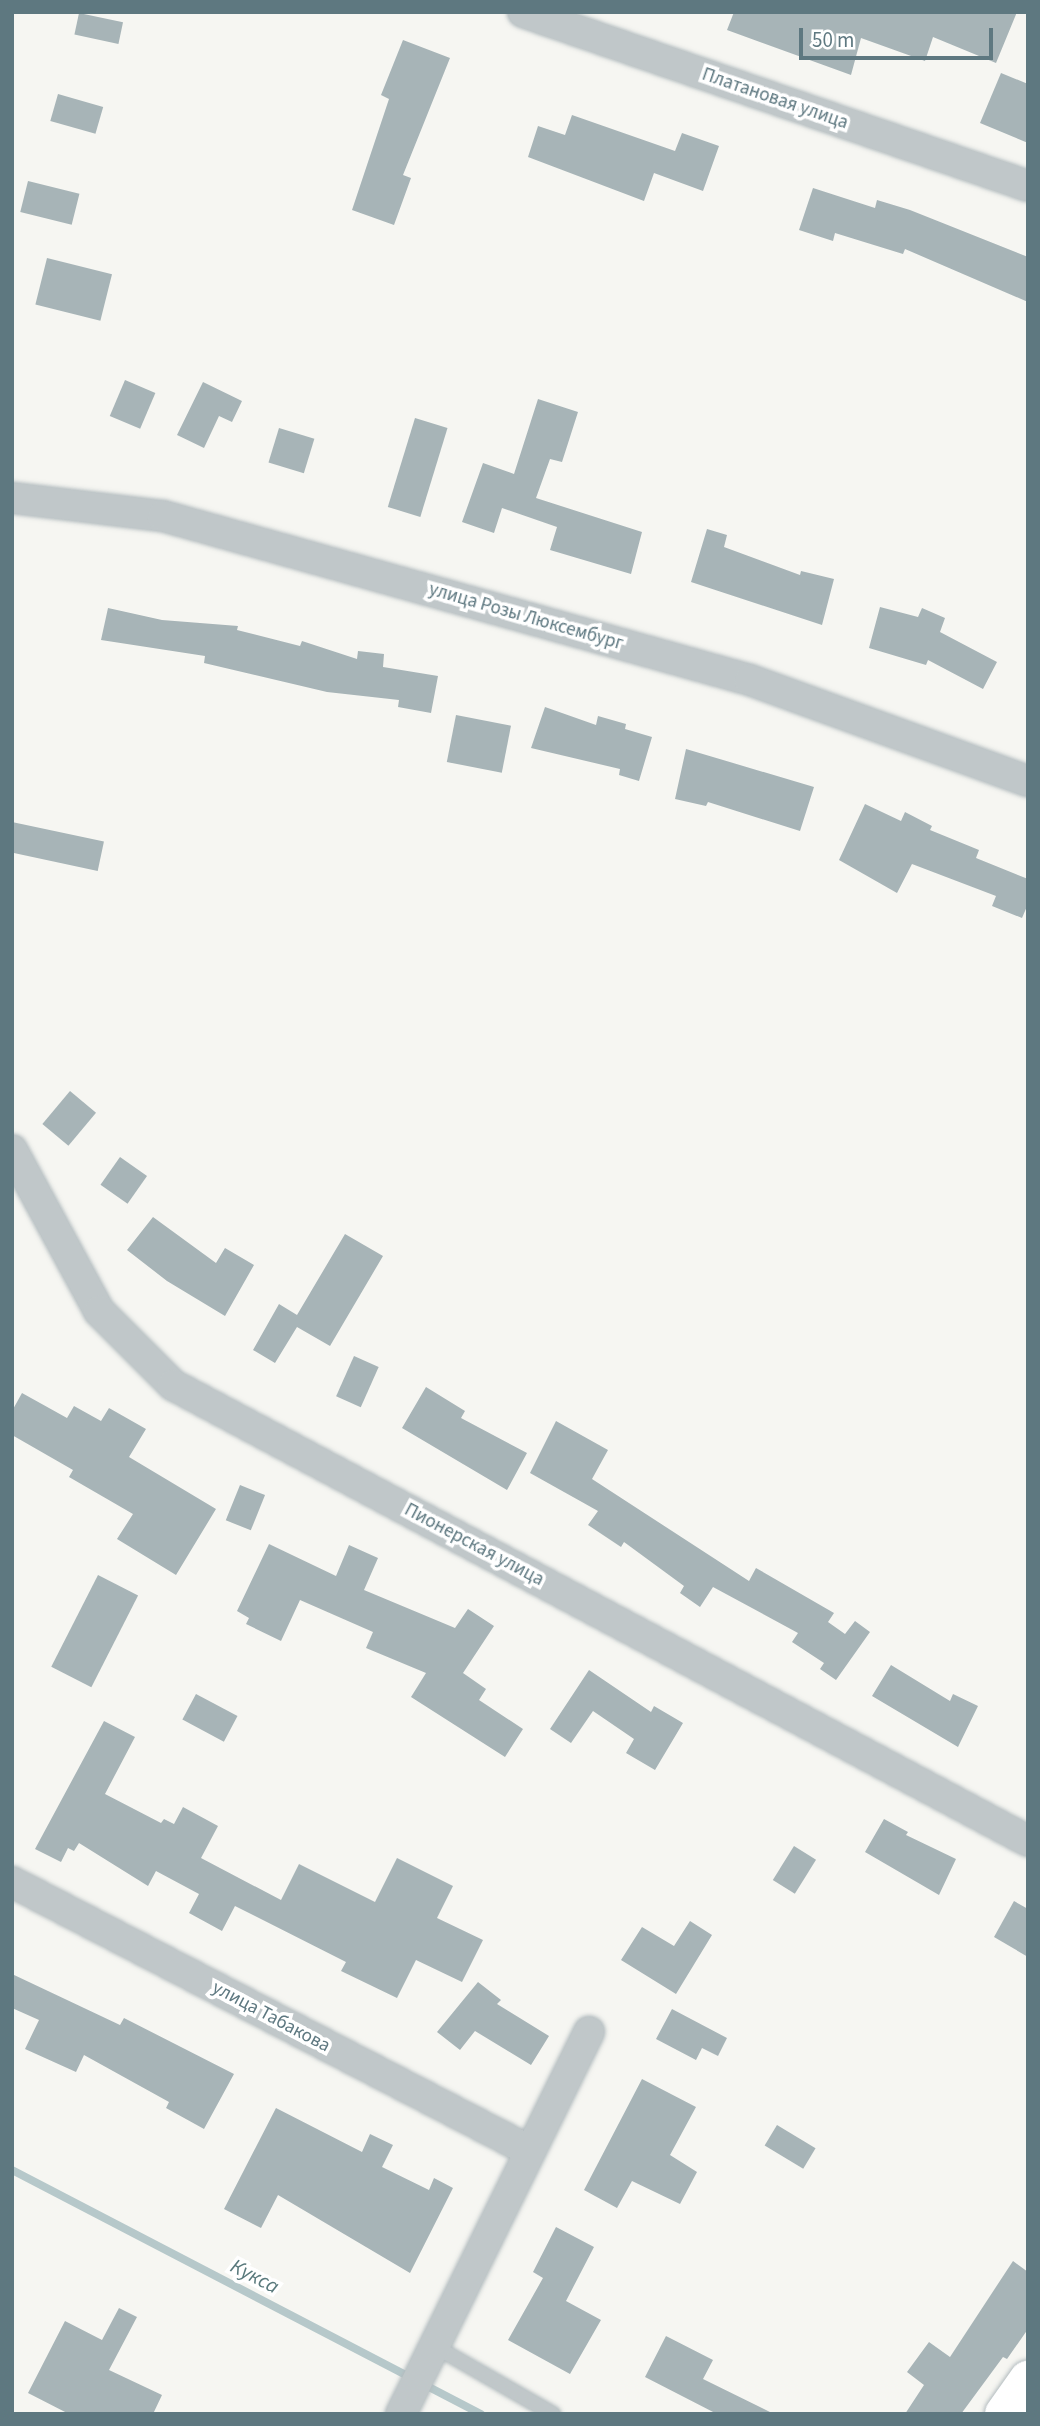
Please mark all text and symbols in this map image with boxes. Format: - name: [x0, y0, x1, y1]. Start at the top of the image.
- scale bar: [802, 14, 996, 58]
- text: 50 m: [812, 25, 854, 55]
- street label: Платановая улица: [699, 63, 851, 135]
- street label: улица Розы Люксембург: [426, 578, 626, 656]
- street label: Пионерская улица: [400, 1499, 548, 1591]
- street label: улица Табакова: [208, 1976, 334, 2058]
- water label: Кукса: [226, 2253, 284, 2299]

